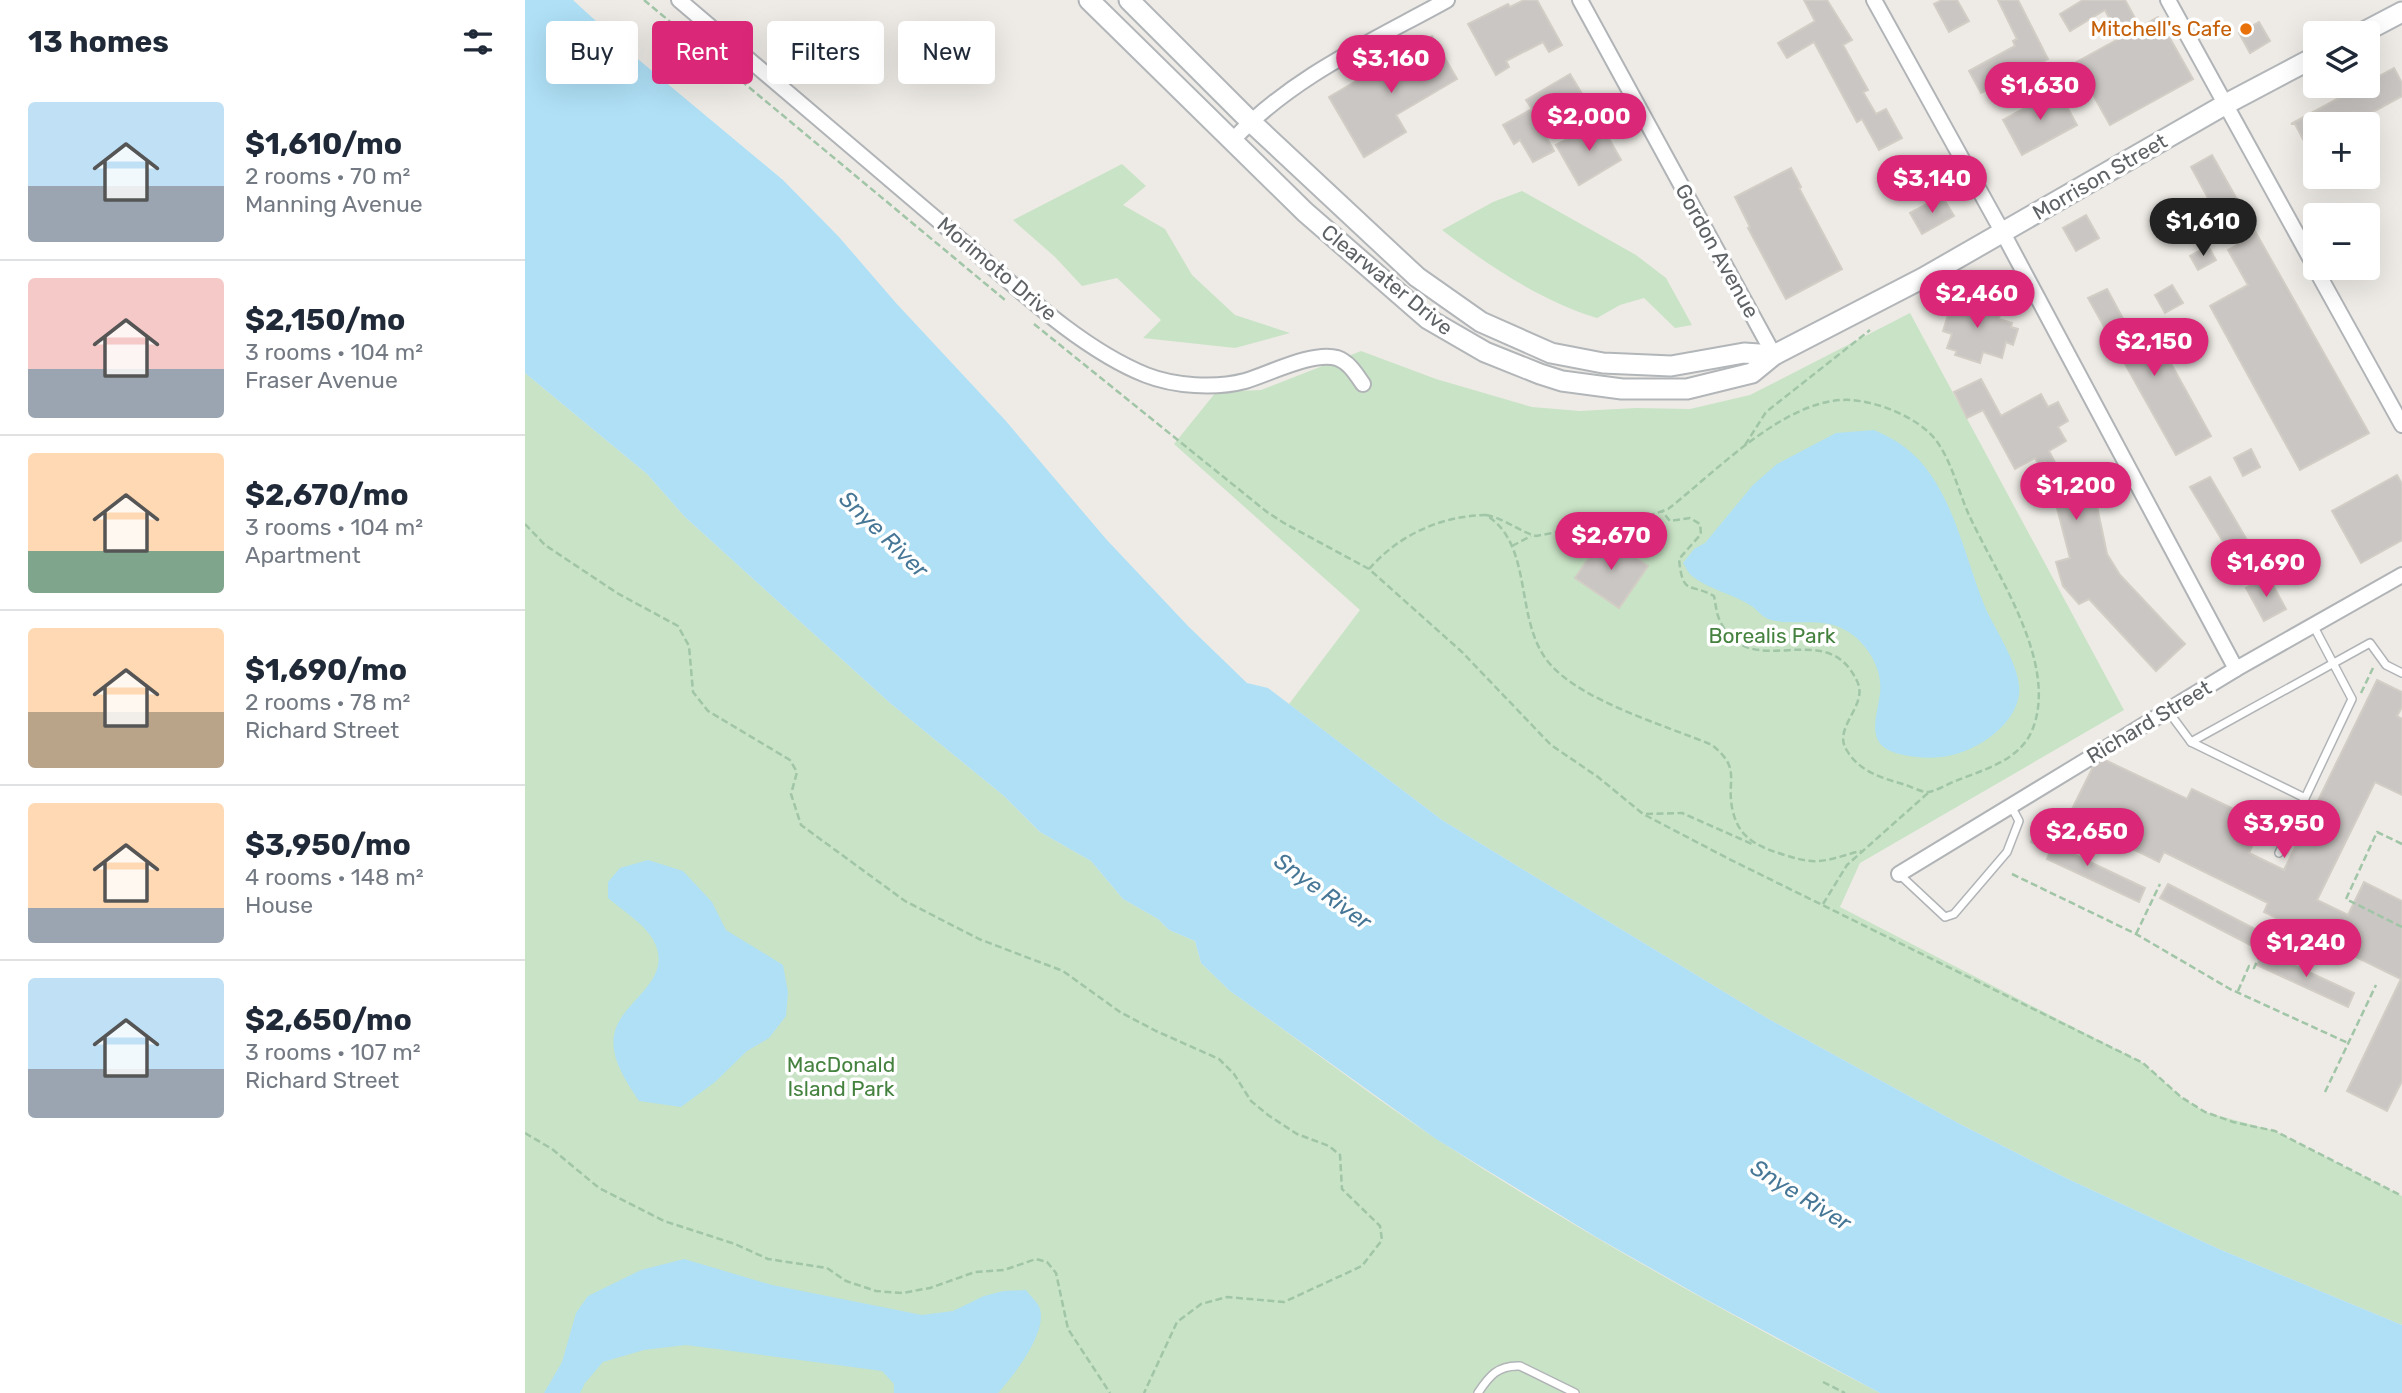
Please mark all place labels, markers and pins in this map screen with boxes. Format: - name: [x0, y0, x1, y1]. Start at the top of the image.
- place label: Mitchell's Cafe: [2091, 16, 2232, 41]
- marker: Mitchell's Cafe: [2238, 21, 2254, 37]
- pin: $3,160: [1334, 36, 1448, 95]
- pin: $1,630: [1983, 62, 2097, 122]
- pin: $2,000: [1532, 94, 1646, 153]
- pin: $3,140: [1875, 156, 1989, 215]
- pin: $1,610: [2146, 198, 2260, 258]
- pin: $2,460: [1920, 270, 2034, 330]
- pin: $2,150: [2097, 318, 2211, 378]
- pin: $1,200: [2019, 462, 2133, 522]
- pin: $2,670: [1554, 512, 1668, 572]
- pin: $1,690: [2209, 540, 2323, 599]
- pin: $3,950: [2227, 800, 2341, 860]
- pin: $2,650: [2030, 808, 2144, 868]
- pin: $1,240: [2249, 920, 2363, 979]

